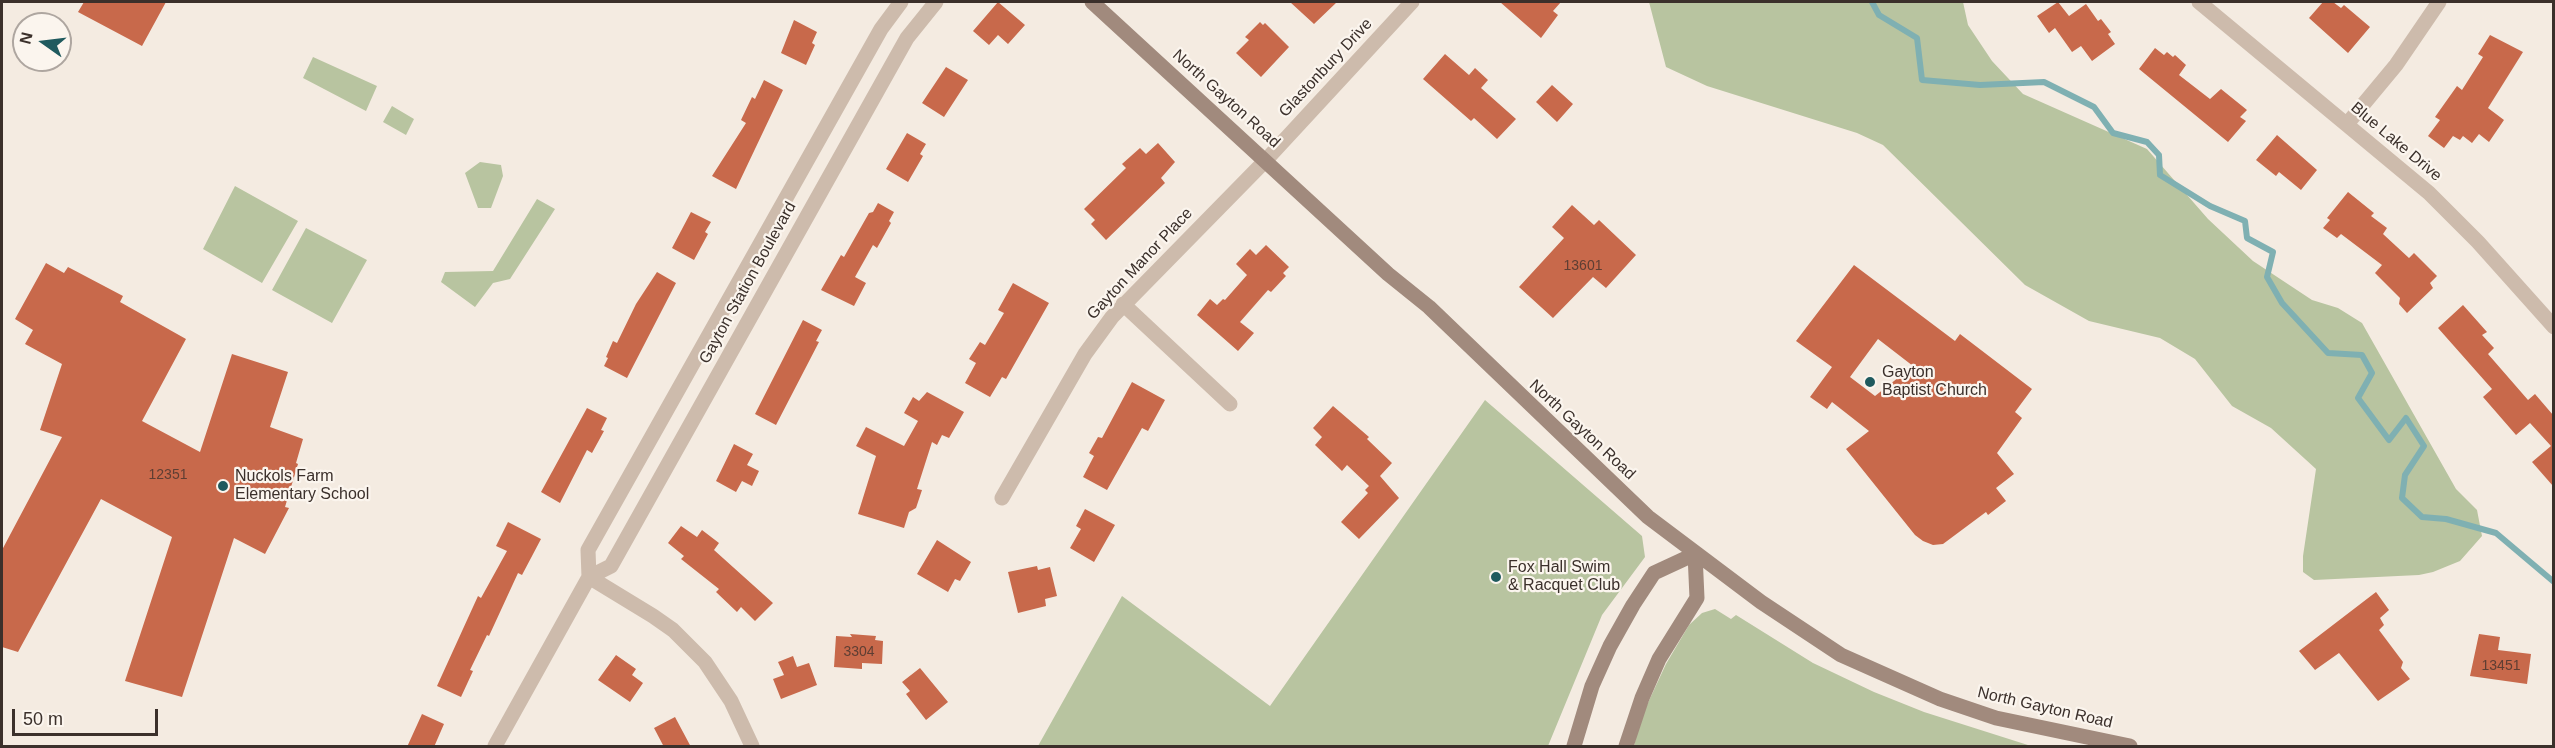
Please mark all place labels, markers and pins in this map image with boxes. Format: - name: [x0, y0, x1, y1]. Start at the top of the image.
- place label: Gayton Baptist Church: [1882, 363, 1987, 401]
- marker: Gayton Baptist Church: [1863, 375, 1877, 389]
- place label: Nuckols Farm Elementary School: [235, 467, 369, 505]
- marker: Nuckols Farm Elementary School: [216, 479, 230, 493]
- place label: Fox Hall Swim & Racquet Club: [1508, 558, 1620, 596]
- marker: Fox Hall Swim & Racquet Club: [1489, 570, 1503, 584]

